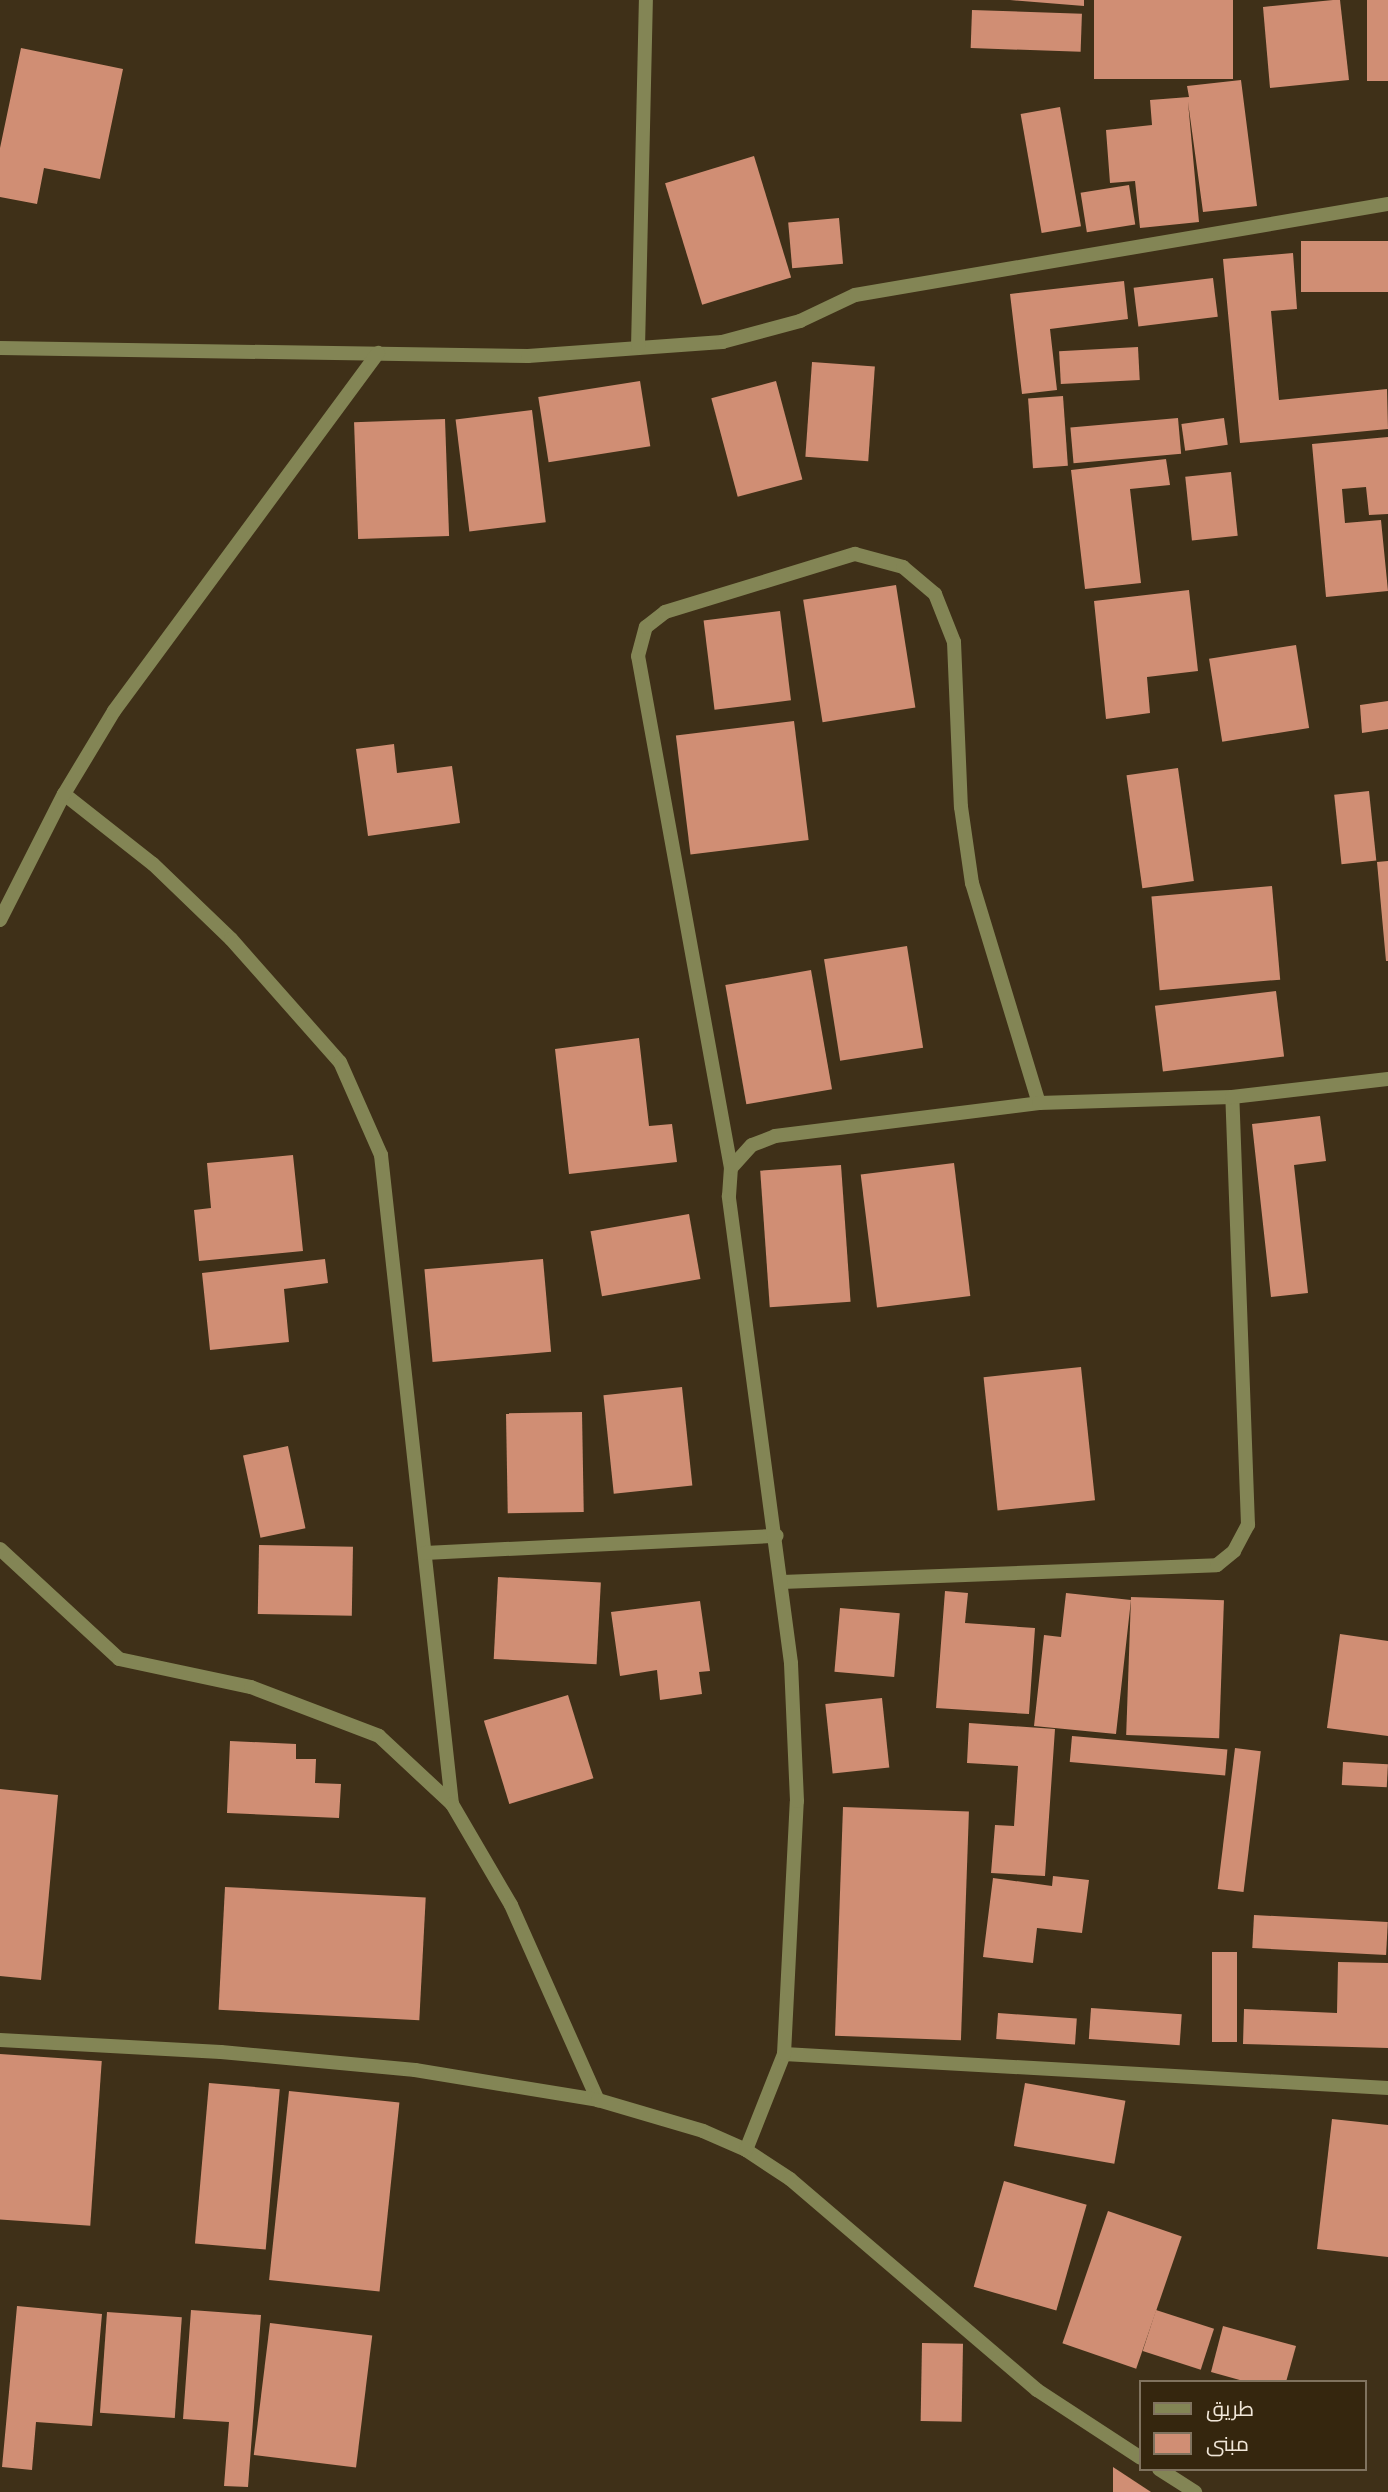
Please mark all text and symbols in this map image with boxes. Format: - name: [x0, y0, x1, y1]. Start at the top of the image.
- legend: [1140, 2380, 1367, 2471]
- text: طريق: [1206, 2395, 1254, 2421]
- text: مبنى: [1206, 2430, 1249, 2456]

